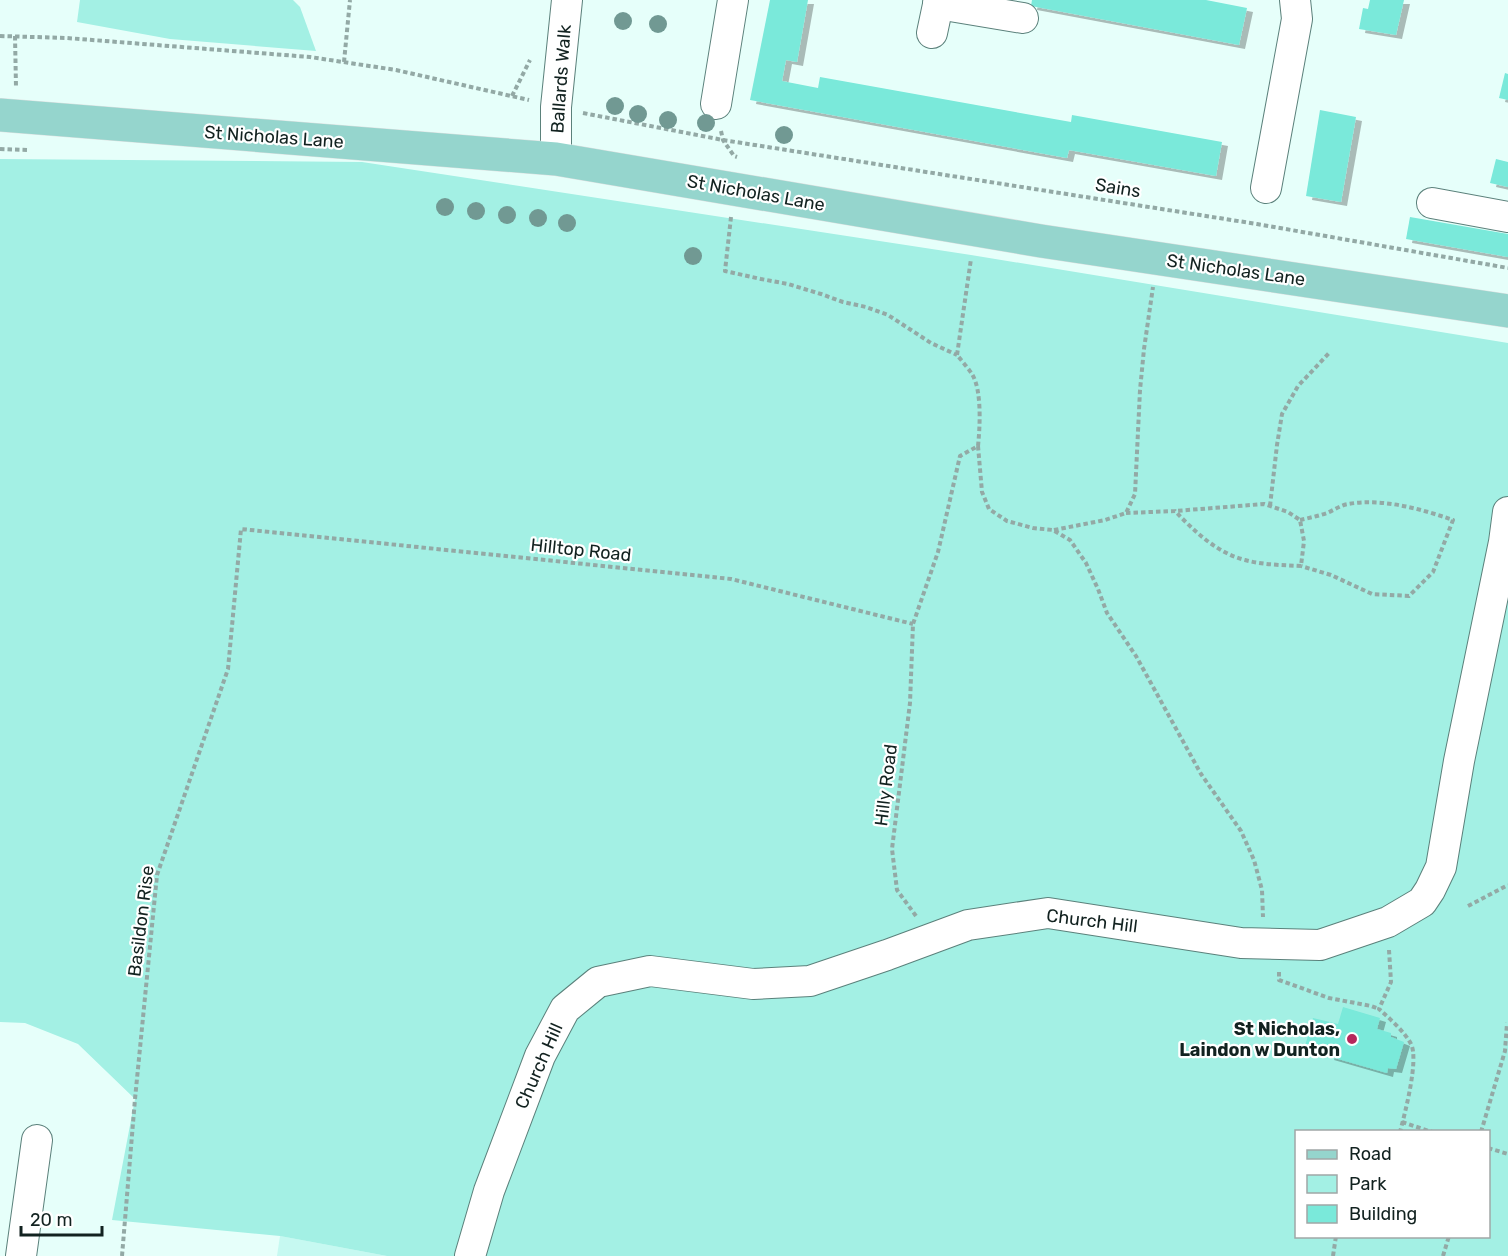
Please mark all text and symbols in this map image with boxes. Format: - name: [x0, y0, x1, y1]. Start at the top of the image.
- street label: Ballards Walk: [546, 23, 576, 134]
- street label: St Nicholas Lane: [204, 121, 344, 153]
- street label: St Nicholas Lane: [685, 170, 827, 216]
- street label: Sains: [1094, 174, 1142, 202]
- street label: St Nicholas Lane: [1165, 249, 1307, 291]
- street label: Hilltop Road: [530, 534, 632, 566]
- street label: Hilly Road: [870, 743, 902, 827]
- street label: Basildon Rise: [123, 864, 159, 978]
- street label: Church Hill: [1045, 904, 1139, 938]
- place label: St Nicholas, Laindon w Dunton: [1179, 1018, 1340, 1061]
- street label: Church Hill: [510, 1020, 568, 1112]
- marker: St Nicholas, Laindon w Dunton: [1345, 1032, 1359, 1046]
- legend: [1295, 1130, 1490, 1238]
- text: Road: [1349, 1143, 1392, 1165]
- text: Park: [1349, 1173, 1387, 1195]
- scale bar: [21, 1199, 102, 1237]
- text: Building: [1349, 1203, 1417, 1225]
- text: 20 m: [30, 1209, 72, 1231]

